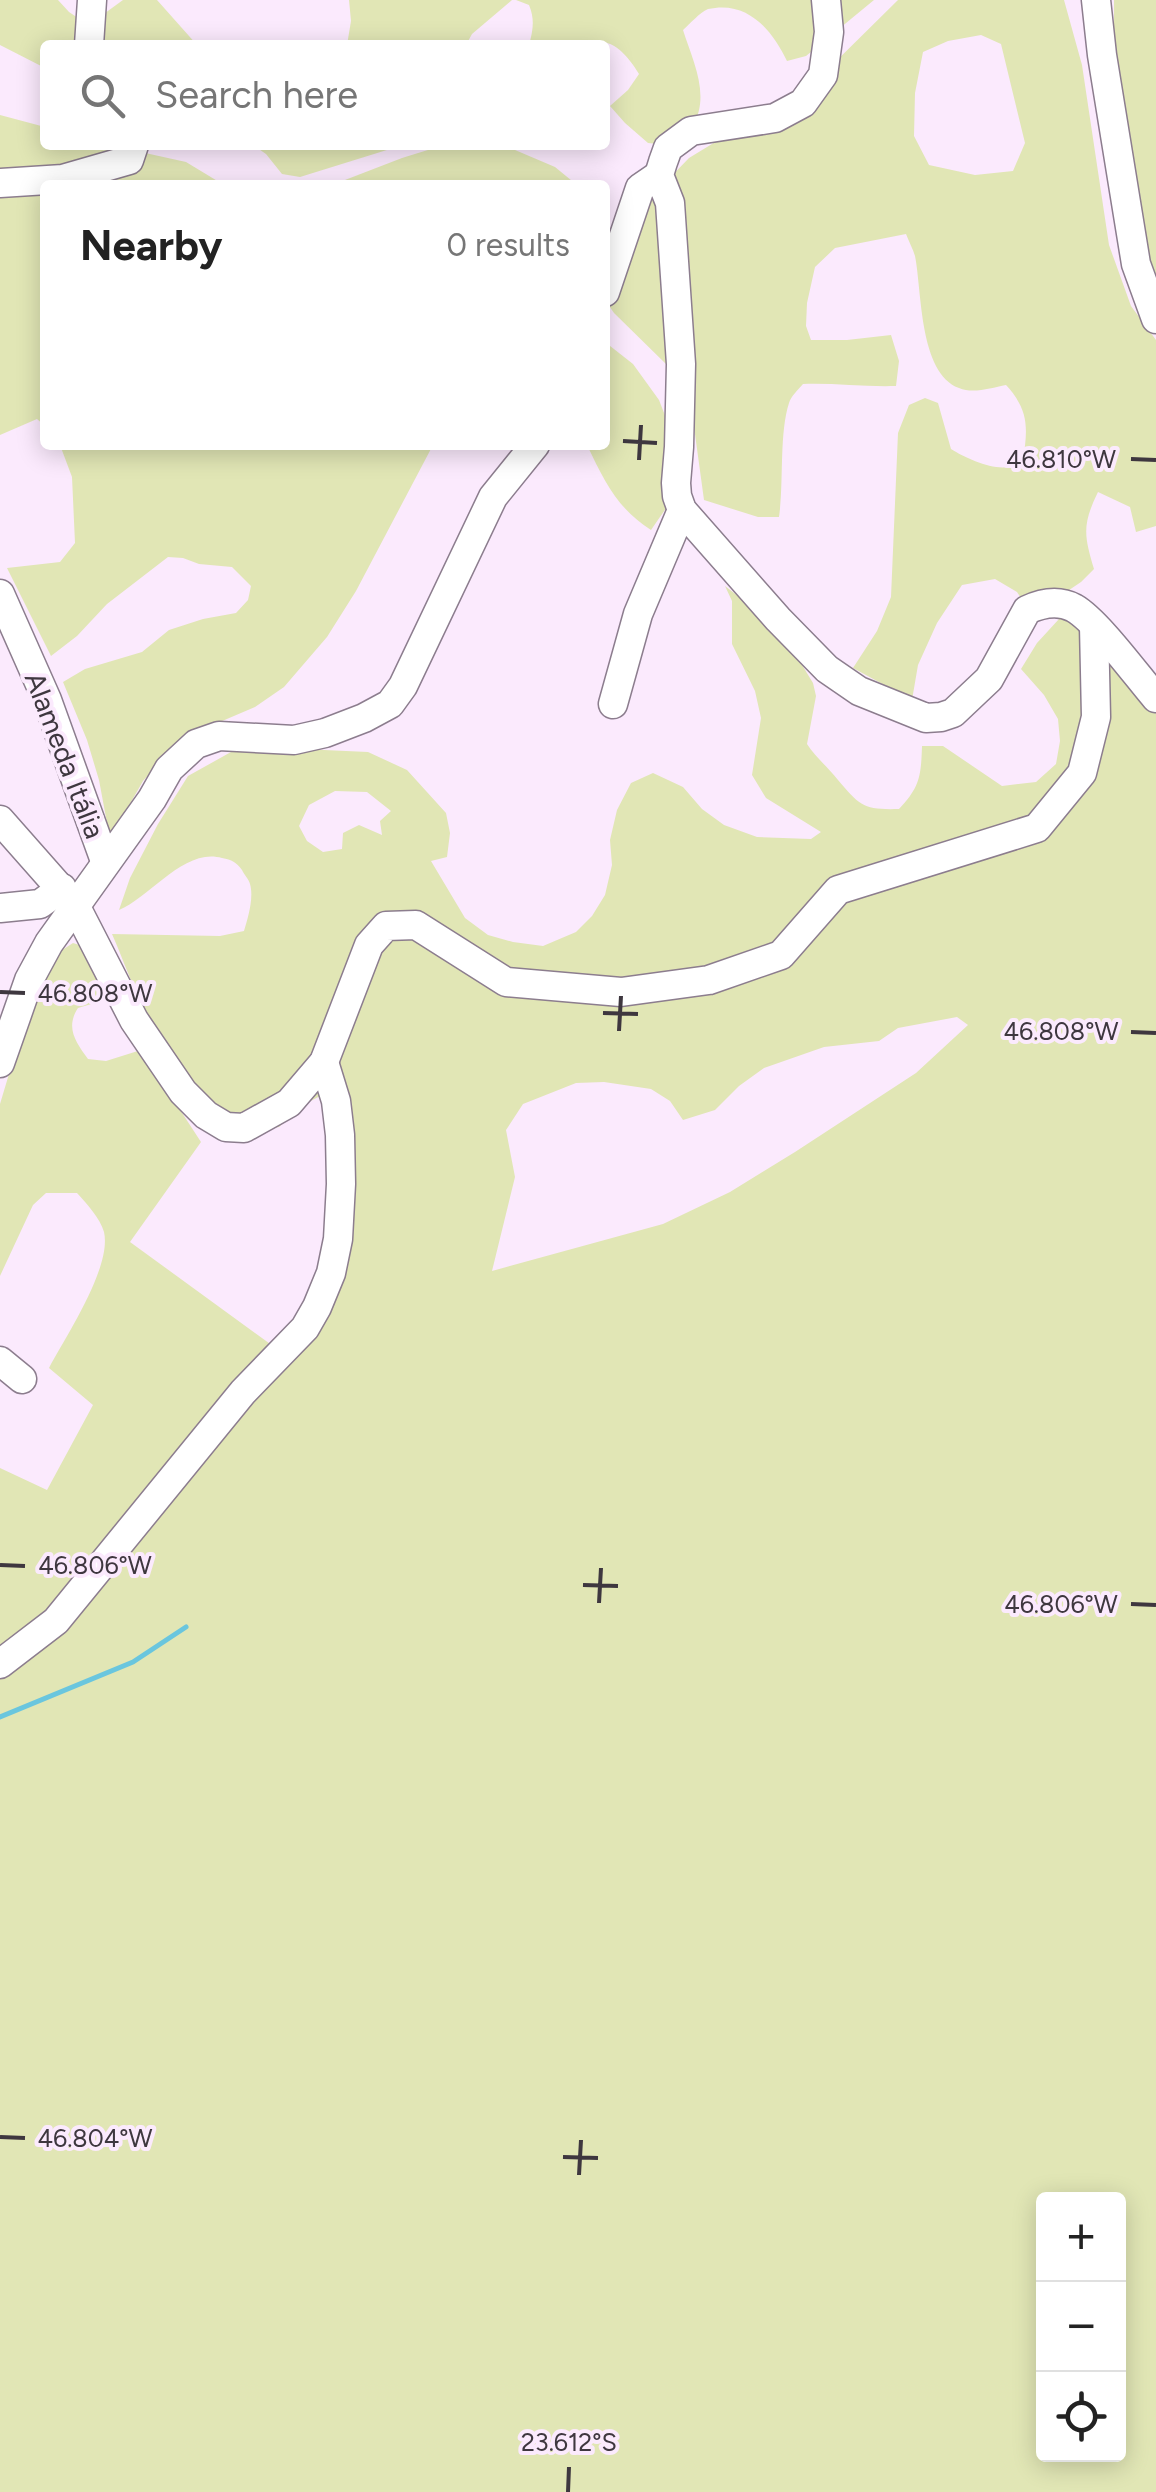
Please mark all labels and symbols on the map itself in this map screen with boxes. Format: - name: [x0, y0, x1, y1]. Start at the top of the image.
- text: 46.810°W: [1006, 444, 1116, 474]
- street label: Alameda Itália: [18, 667, 112, 843]
- text: 46.808°W: [38, 978, 152, 1008]
- text: 46.808°W: [1004, 1016, 1118, 1046]
- text: 46.806°W: [38, 1550, 152, 1580]
- text: 46.806°W: [1004, 1589, 1118, 1619]
- text: 46.804°W: [37, 2123, 153, 2153]
- text: 23.612°S: [521, 2427, 617, 2457]

